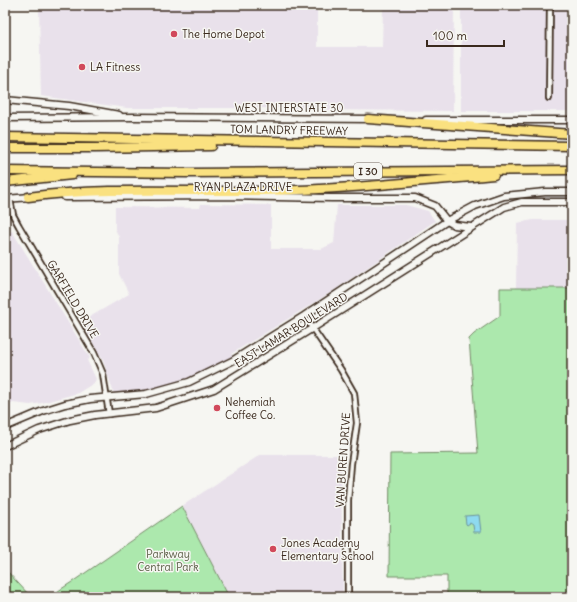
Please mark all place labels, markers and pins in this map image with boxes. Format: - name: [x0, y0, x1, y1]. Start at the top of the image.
- place label: The Home Depot: [182, 27, 265, 41]
- marker: The Home Depot: [169, 29, 179, 39]
- place label: LA Fitness: [90, 60, 140, 74]
- marker: LA Fitness: [77, 62, 87, 72]
- place label: Nehemiah Coffee Co.: [225, 395, 275, 422]
- marker: Nehemiah Coffee Co.: [212, 403, 222, 413]
- place label: Jones Academy Elementary School: [281, 536, 374, 563]
- marker: Jones Academy Elementary School: [268, 544, 278, 554]

